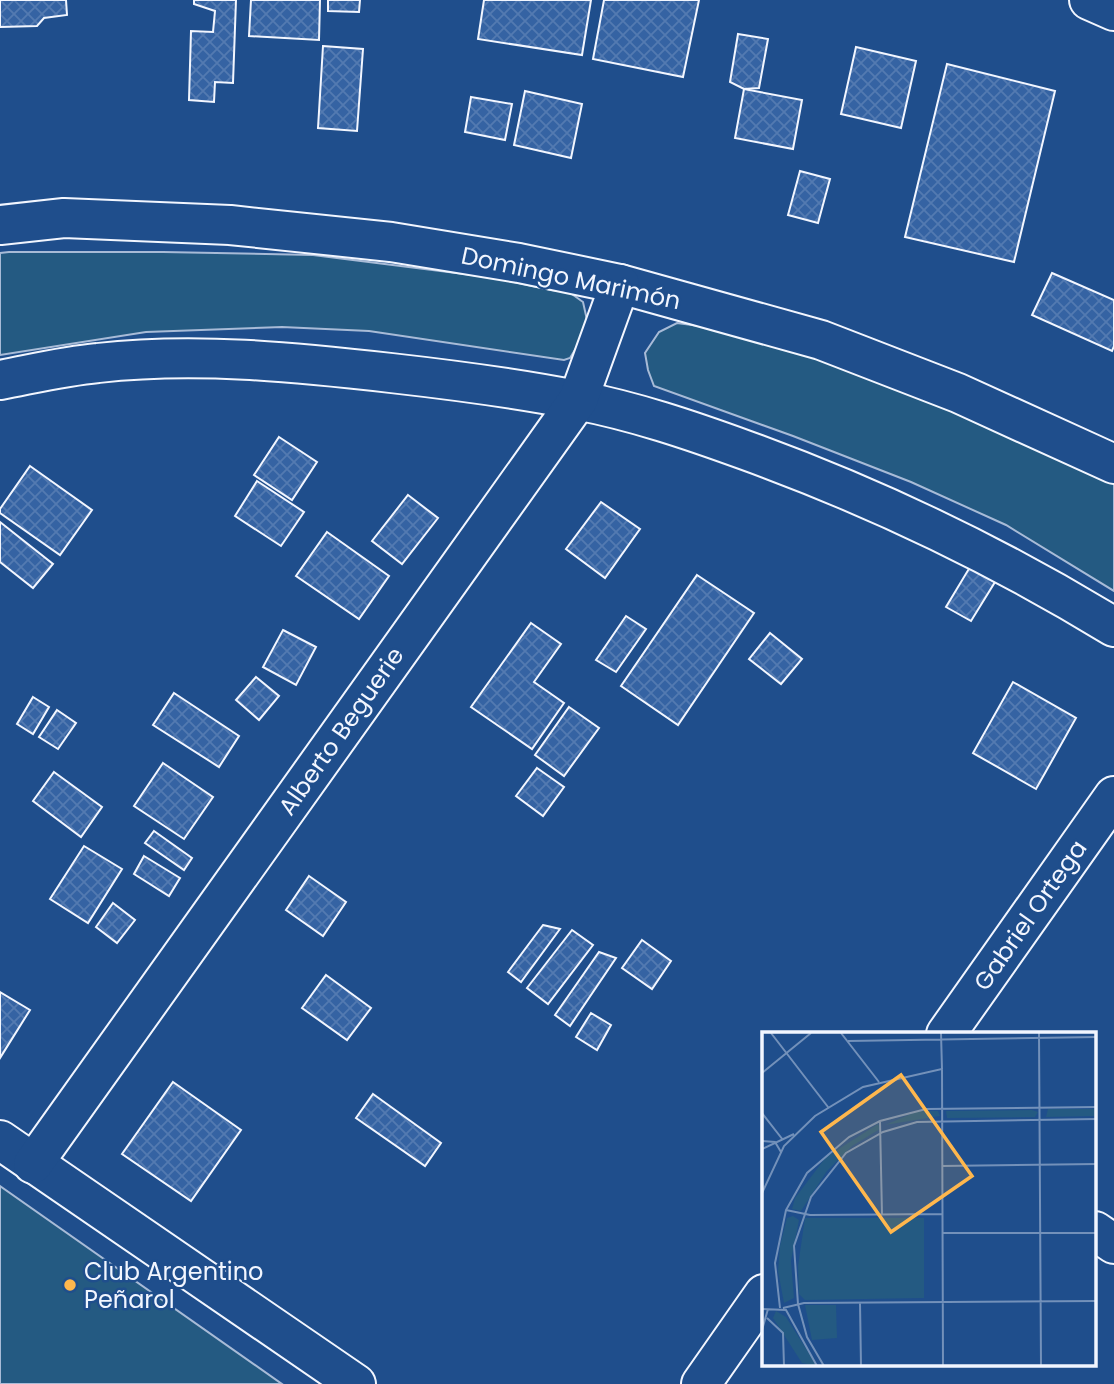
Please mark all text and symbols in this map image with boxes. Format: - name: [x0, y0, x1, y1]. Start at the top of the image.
- street label: Domingo Marimón: [458, 239, 684, 317]
- street label: Alberto Beguerie: [271, 640, 411, 822]
- street label: Gabriel Ortega: [966, 833, 1094, 997]
- inset map: [762, 1032, 1096, 1366]
- place label: Club Argentino Peñarol: [84, 1255, 263, 1316]
- marker: Club Argentino Peñarol: [62, 1277, 78, 1293]

